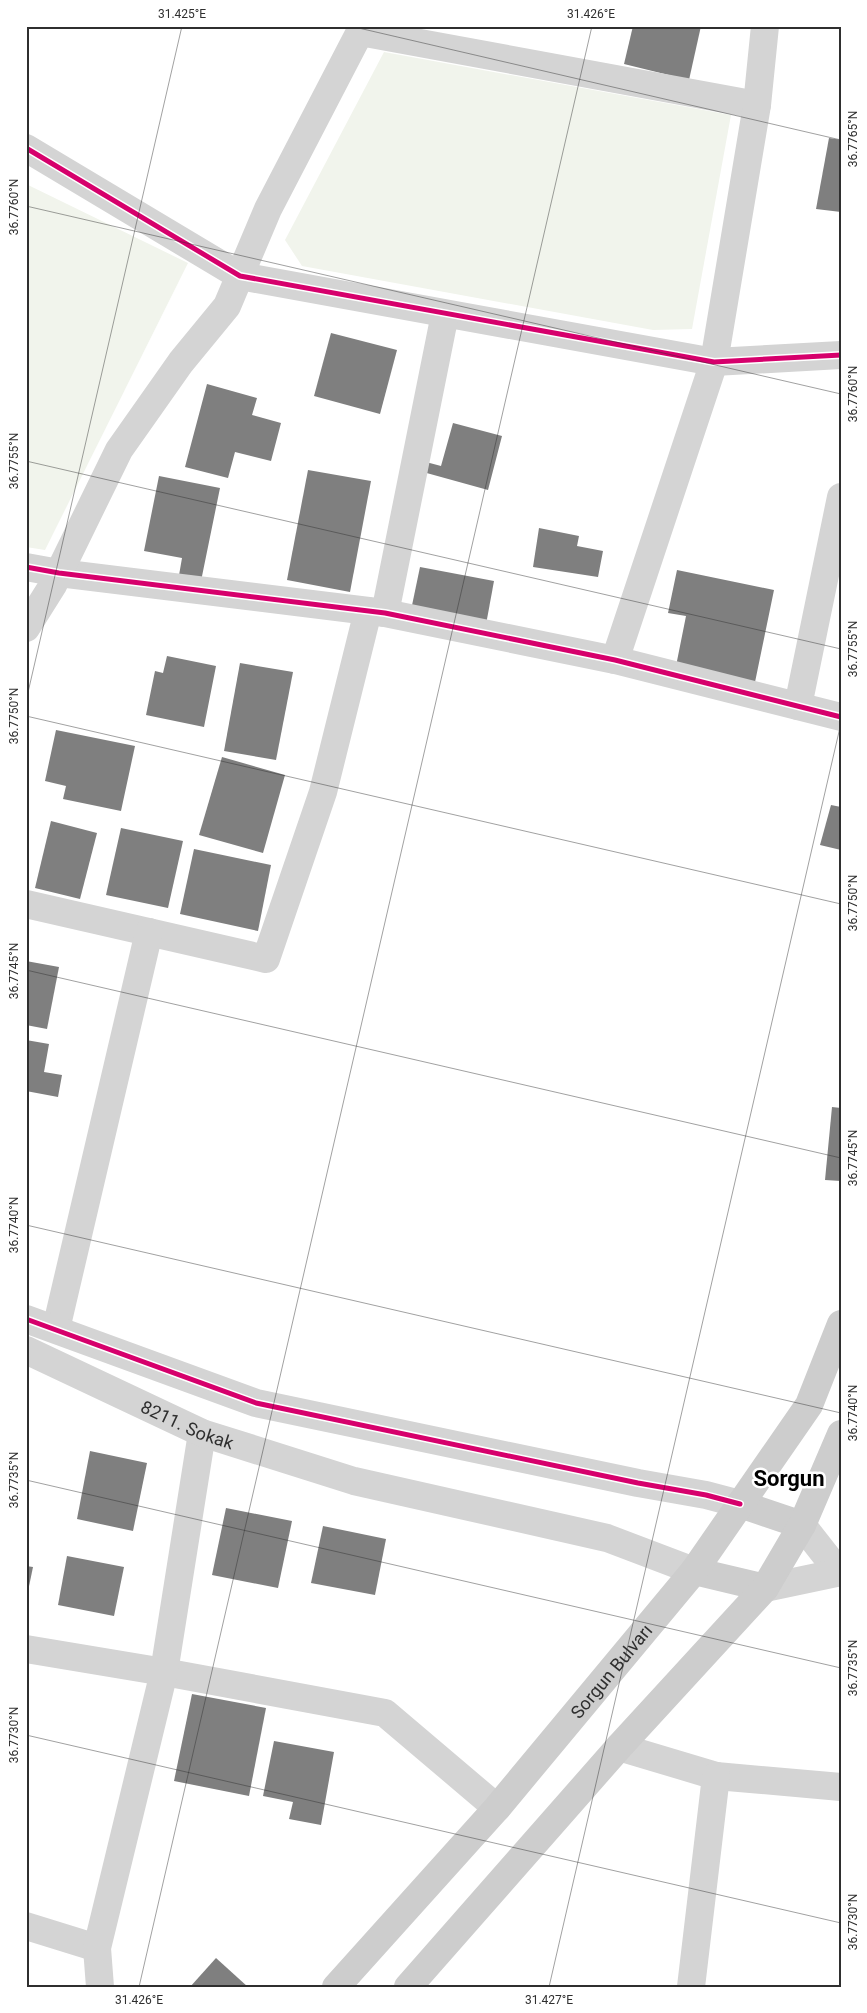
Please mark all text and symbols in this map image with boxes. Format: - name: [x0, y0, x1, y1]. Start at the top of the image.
- text: 31.425°E: [158, 7, 206, 21]
- text: 31.426°E: [567, 7, 615, 21]
- text: 36.7765°N: [846, 111, 860, 167]
- text: 36.7760°N: [7, 179, 21, 235]
- text: 36.7760°N: [846, 366, 860, 422]
- text: 36.7755°N: [7, 433, 21, 489]
- text: 36.7755°N: [846, 621, 860, 677]
- text: 36.7750°N: [7, 688, 21, 744]
- text: 36.7750°N: [846, 875, 860, 931]
- text: 36.7745°N: [7, 943, 21, 999]
- text: 36.7745°N: [846, 1130, 860, 1186]
- text: 36.7740°N: [7, 1197, 21, 1253]
- text: 36.7740°N: [846, 1385, 860, 1441]
- street label: 8211. Sokak: [138, 1395, 237, 1453]
- text: 36.7735°N: [7, 1452, 21, 1508]
- district label: Sorgun: [753, 1466, 825, 1491]
- street label: Sorgun Bulvarı: [566, 1620, 656, 1722]
- text: 36.7735°N: [846, 1640, 860, 1696]
- text: 36.7730°N: [7, 1707, 21, 1763]
- text: 36.7730°N: [846, 1894, 860, 1950]
- text: 31.426°E: [115, 1993, 163, 2007]
- text: 31.427°E: [525, 1993, 573, 2007]

